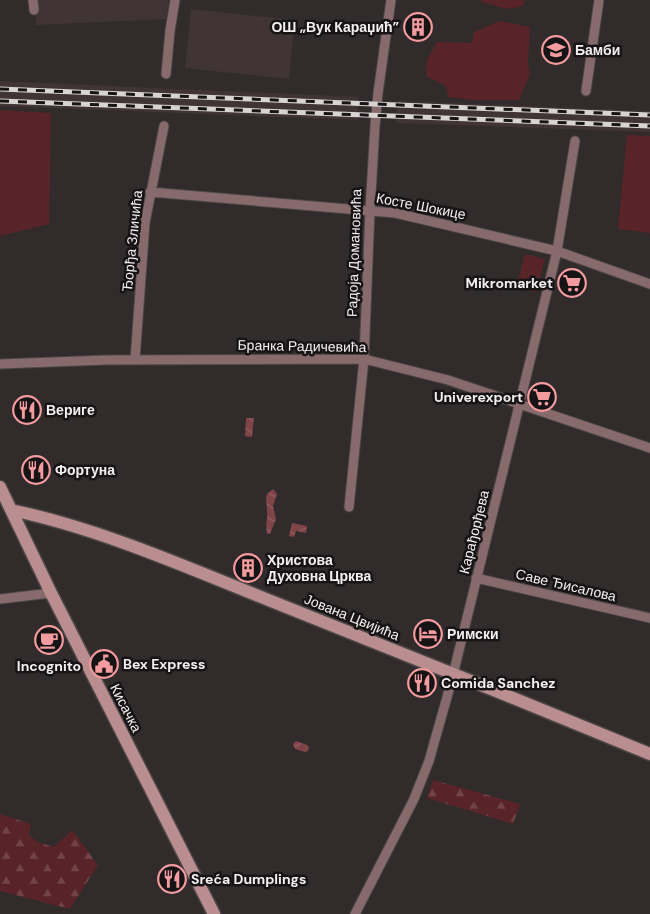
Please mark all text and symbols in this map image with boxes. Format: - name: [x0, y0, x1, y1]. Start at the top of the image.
- building icon: ОШ „Вук Караџић”: [403, 12, 433, 42]
- place label: ОШ „Вук Караџић”: [271, 18, 399, 36]
- school or university icon: Бамби: [541, 35, 571, 65]
- place label: Бамби: [575, 41, 620, 59]
- street label: Радоја Домановића: [343, 188, 365, 317]
- street label: Косте Шокице: [375, 188, 468, 224]
- street label: Ђорђа Зличића: [118, 189, 146, 293]
- supermarket icon: Mikromarket: [557, 268, 587, 298]
- place label: Mikromarket: [466, 274, 553, 292]
- street label: Бранка Радичевића: [237, 336, 367, 356]
- supermarket icon: Univerexport: [527, 382, 557, 412]
- place label: Univerexport: [434, 388, 523, 406]
- restaurant icon: Вериге: [12, 395, 42, 425]
- place label: Вериге: [46, 401, 95, 419]
- restaurant icon: Фортуна: [21, 455, 51, 485]
- place label: Фортуна: [55, 461, 115, 479]
- street label: Карађорђева: [455, 488, 493, 576]
- place label: Христова Духовна Црква: [267, 551, 371, 585]
- building icon: Христова Духовна Црква: [233, 553, 263, 583]
- street label: Саве Ђисалова: [514, 565, 618, 605]
- street label: Јована Цвијића: [302, 590, 402, 644]
- hotel icon: Римски: [413, 619, 443, 649]
- cafe icon: Incognito: [34, 625, 64, 655]
- place label: Римски: [447, 625, 499, 643]
- public building icon: Bex Express: [89, 649, 119, 679]
- place label: Bex Express: [123, 655, 205, 673]
- place label: Incognito: [17, 657, 81, 675]
- restaurant icon: Comida Sanchez: [407, 668, 437, 698]
- place label: Comida Sanchez: [441, 674, 555, 692]
- street label: Кисачка: [106, 681, 146, 735]
- restaurant icon: Sreća Dumplings: [157, 864, 187, 894]
- place label: Sreća Dumplings: [191, 870, 306, 888]

